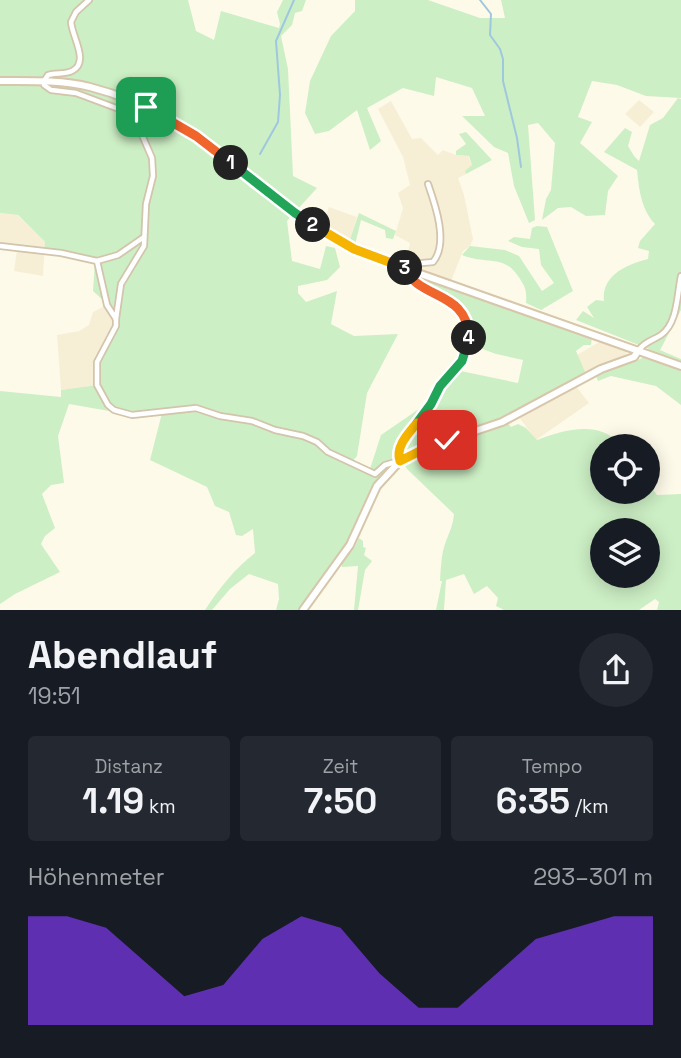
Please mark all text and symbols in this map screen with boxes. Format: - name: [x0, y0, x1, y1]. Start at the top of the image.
- pin: [116, 77, 176, 137]
- icon: arrive: [127, 88, 165, 126]
- pin: 1: [214, 146, 248, 180]
- text: 1: [226, 150, 235, 175]
- pin: 2: [296, 208, 330, 243]
- text: 2: [307, 212, 318, 237]
- pin: 3: [388, 250, 422, 286]
- text: 3: [399, 255, 410, 280]
- pin: 4: [452, 320, 486, 356]
- text: 4: [462, 325, 475, 350]
- pin: [417, 410, 477, 470]
- icon: check: [428, 421, 466, 459]
- map controls: [590, 434, 660, 588]
- button: locate: [590, 434, 660, 504]
- button: layers: [590, 518, 660, 588]
- text: Abendlauf: [28, 631, 217, 679]
- button: share: [579, 633, 653, 707]
- text: 19:51: [28, 681, 81, 711]
- text: Distanz: [95, 754, 163, 779]
- text: Zeit: [323, 754, 358, 779]
- text: Tempo: [522, 754, 583, 779]
- text: 1.19: [82, 779, 144, 823]
- text: 7:50: [304, 779, 377, 823]
- text: 6:35: [496, 779, 570, 823]
- text: km: [144, 794, 176, 819]
- text: /km: [570, 794, 609, 819]
- text: Höhenmeter: [28, 862, 165, 892]
- text: 293–301 m: [533, 862, 653, 892]

